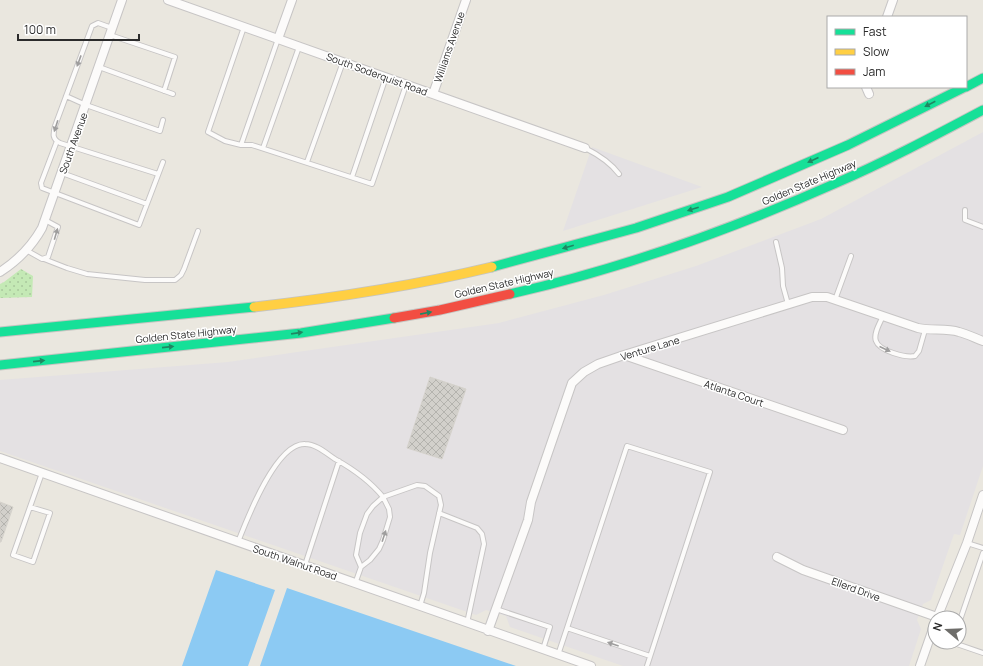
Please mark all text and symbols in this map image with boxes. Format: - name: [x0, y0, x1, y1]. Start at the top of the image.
- street label: Williams Avenue: [430, 10, 468, 84]
- scale bar: [18, 16, 139, 42]
- legend: [827, 16, 967, 88]
- text: 100 m: [24, 21, 56, 38]
- text: Fast: [863, 23, 887, 40]
- text: Slow: [863, 43, 889, 60]
- street label: South Soderquist Road: [325, 49, 430, 99]
- one-way arrow: [76, 55, 82, 67]
- text: Jam: [863, 63, 885, 80]
- one-way arrow: [924, 101, 936, 108]
- street label: South Avenue: [55, 110, 91, 176]
- one-way arrow: [52, 121, 58, 133]
- street label: Golden State Highway: [760, 156, 859, 208]
- one-way arrow: [807, 157, 819, 163]
- one-way arrow: [686, 206, 698, 212]
- one-way arrow: [53, 228, 59, 240]
- one-way arrow: [562, 244, 574, 250]
- street label: Golden State Highway: [453, 265, 556, 301]
- one-way arrow: [419, 309, 432, 315]
- street label: Golden State Highway: [135, 322, 238, 346]
- one-way arrow: [291, 330, 303, 336]
- street label: Venture Lane: [619, 332, 681, 364]
- one-way arrow: [162, 344, 174, 351]
- one-way arrow: [880, 346, 891, 352]
- one-way arrow: [33, 358, 45, 364]
- street label: Atlanta Court: [702, 376, 766, 410]
- one-way arrow: [381, 530, 387, 542]
- street label: South Walnut Road: [251, 541, 339, 583]
- street label: Ellerd Drive: [830, 574, 883, 604]
- north arrow: [927, 610, 967, 650]
- text: N: [929, 620, 945, 633]
- one-way arrow: [606, 640, 618, 646]

